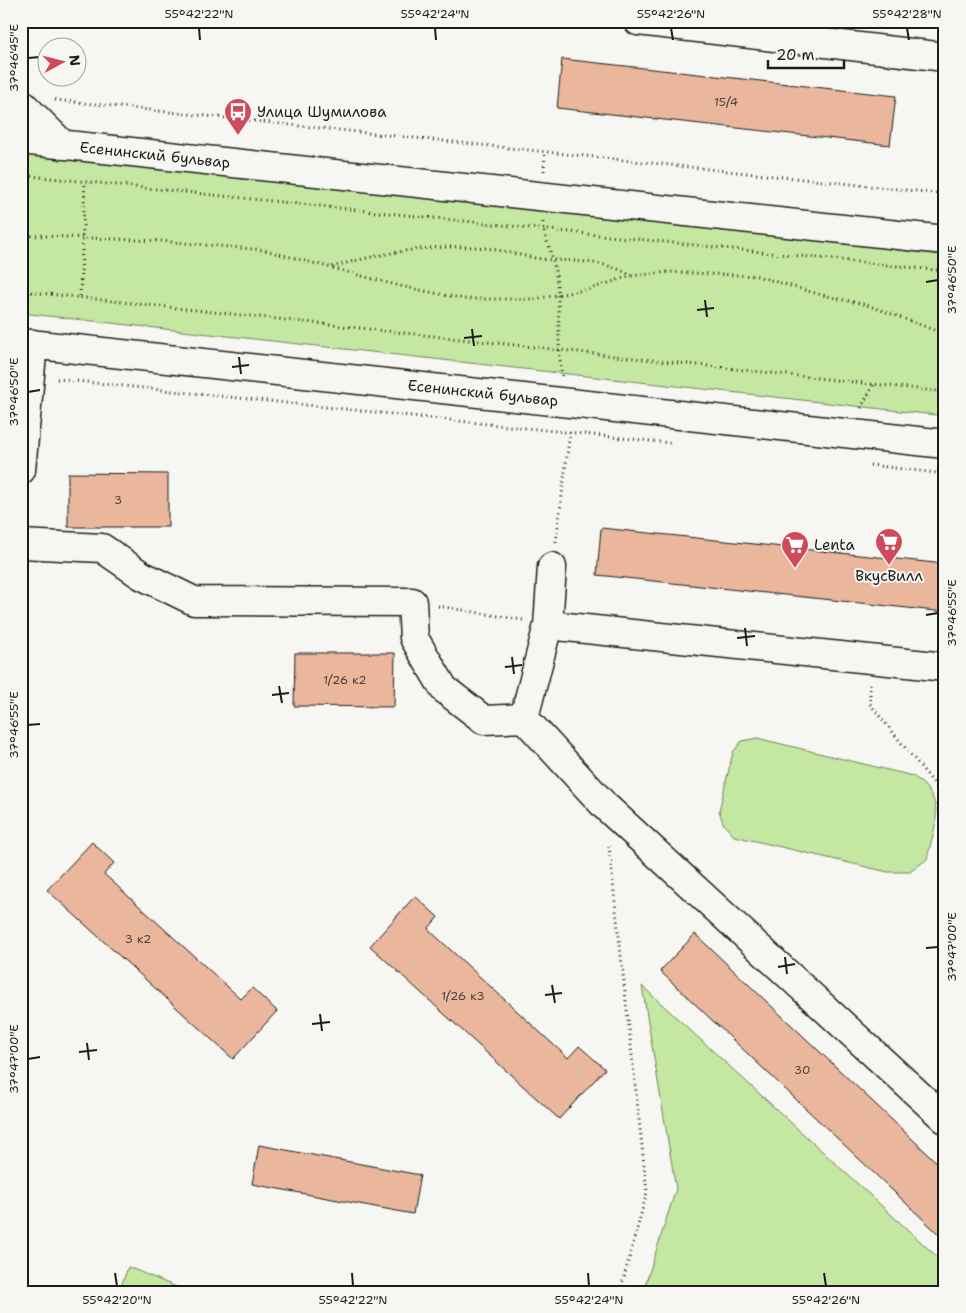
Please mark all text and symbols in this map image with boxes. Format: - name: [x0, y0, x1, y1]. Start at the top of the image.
- text: 55°42'22"N: [164, 6, 234, 22]
- text: 55°42'24"N: [401, 6, 469, 22]
- text: 55°42'26"N: [637, 6, 705, 22]
- text: 55°42'28"N: [872, 6, 942, 22]
- text: 37°46'45"E: [6, 24, 22, 92]
- north arrow: [38, 38, 88, 88]
- scale bar: [768, 38, 845, 70]
- text: 20 m: [776, 45, 815, 65]
- text: N: [65, 54, 85, 67]
- house number: 15/4: [714, 94, 738, 110]
- bus stop icon: Улица Шумилова: [223, 97, 253, 136]
- place label: Улица Шумилова: [257, 102, 387, 122]
- street label: Есенинский бульвар: [79, 137, 231, 173]
- text: 37°46'50"E: [944, 246, 960, 314]
- text: 37°46'50"E: [6, 358, 22, 426]
- street label: Есенинский бульвар: [407, 375, 559, 411]
- house number: 3: [114, 492, 122, 508]
- supermarket icon: ВкусВилл: [874, 527, 904, 566]
- supermarket icon: Lenta: [780, 530, 810, 569]
- place label: Lenta: [814, 535, 855, 555]
- place label: ВкусВилл: [855, 566, 924, 586]
- text: 37°46'55"E: [944, 579, 960, 647]
- house number: 1/26 к2: [323, 672, 367, 688]
- text: 37°46'55"E: [6, 691, 22, 759]
- text: 37°47'00"E: [944, 912, 960, 982]
- house number: 3 к2: [125, 931, 151, 947]
- house number: 1/26 к3: [441, 988, 485, 1004]
- text: 37°47'00"E: [6, 1024, 22, 1094]
- house number: 30: [794, 1062, 810, 1078]
- text: 55°42'20"N: [82, 1292, 152, 1308]
- text: 55°42'22"N: [318, 1292, 388, 1308]
- text: 55°42'24"N: [555, 1292, 623, 1308]
- text: 55°42'26"N: [792, 1292, 860, 1308]

